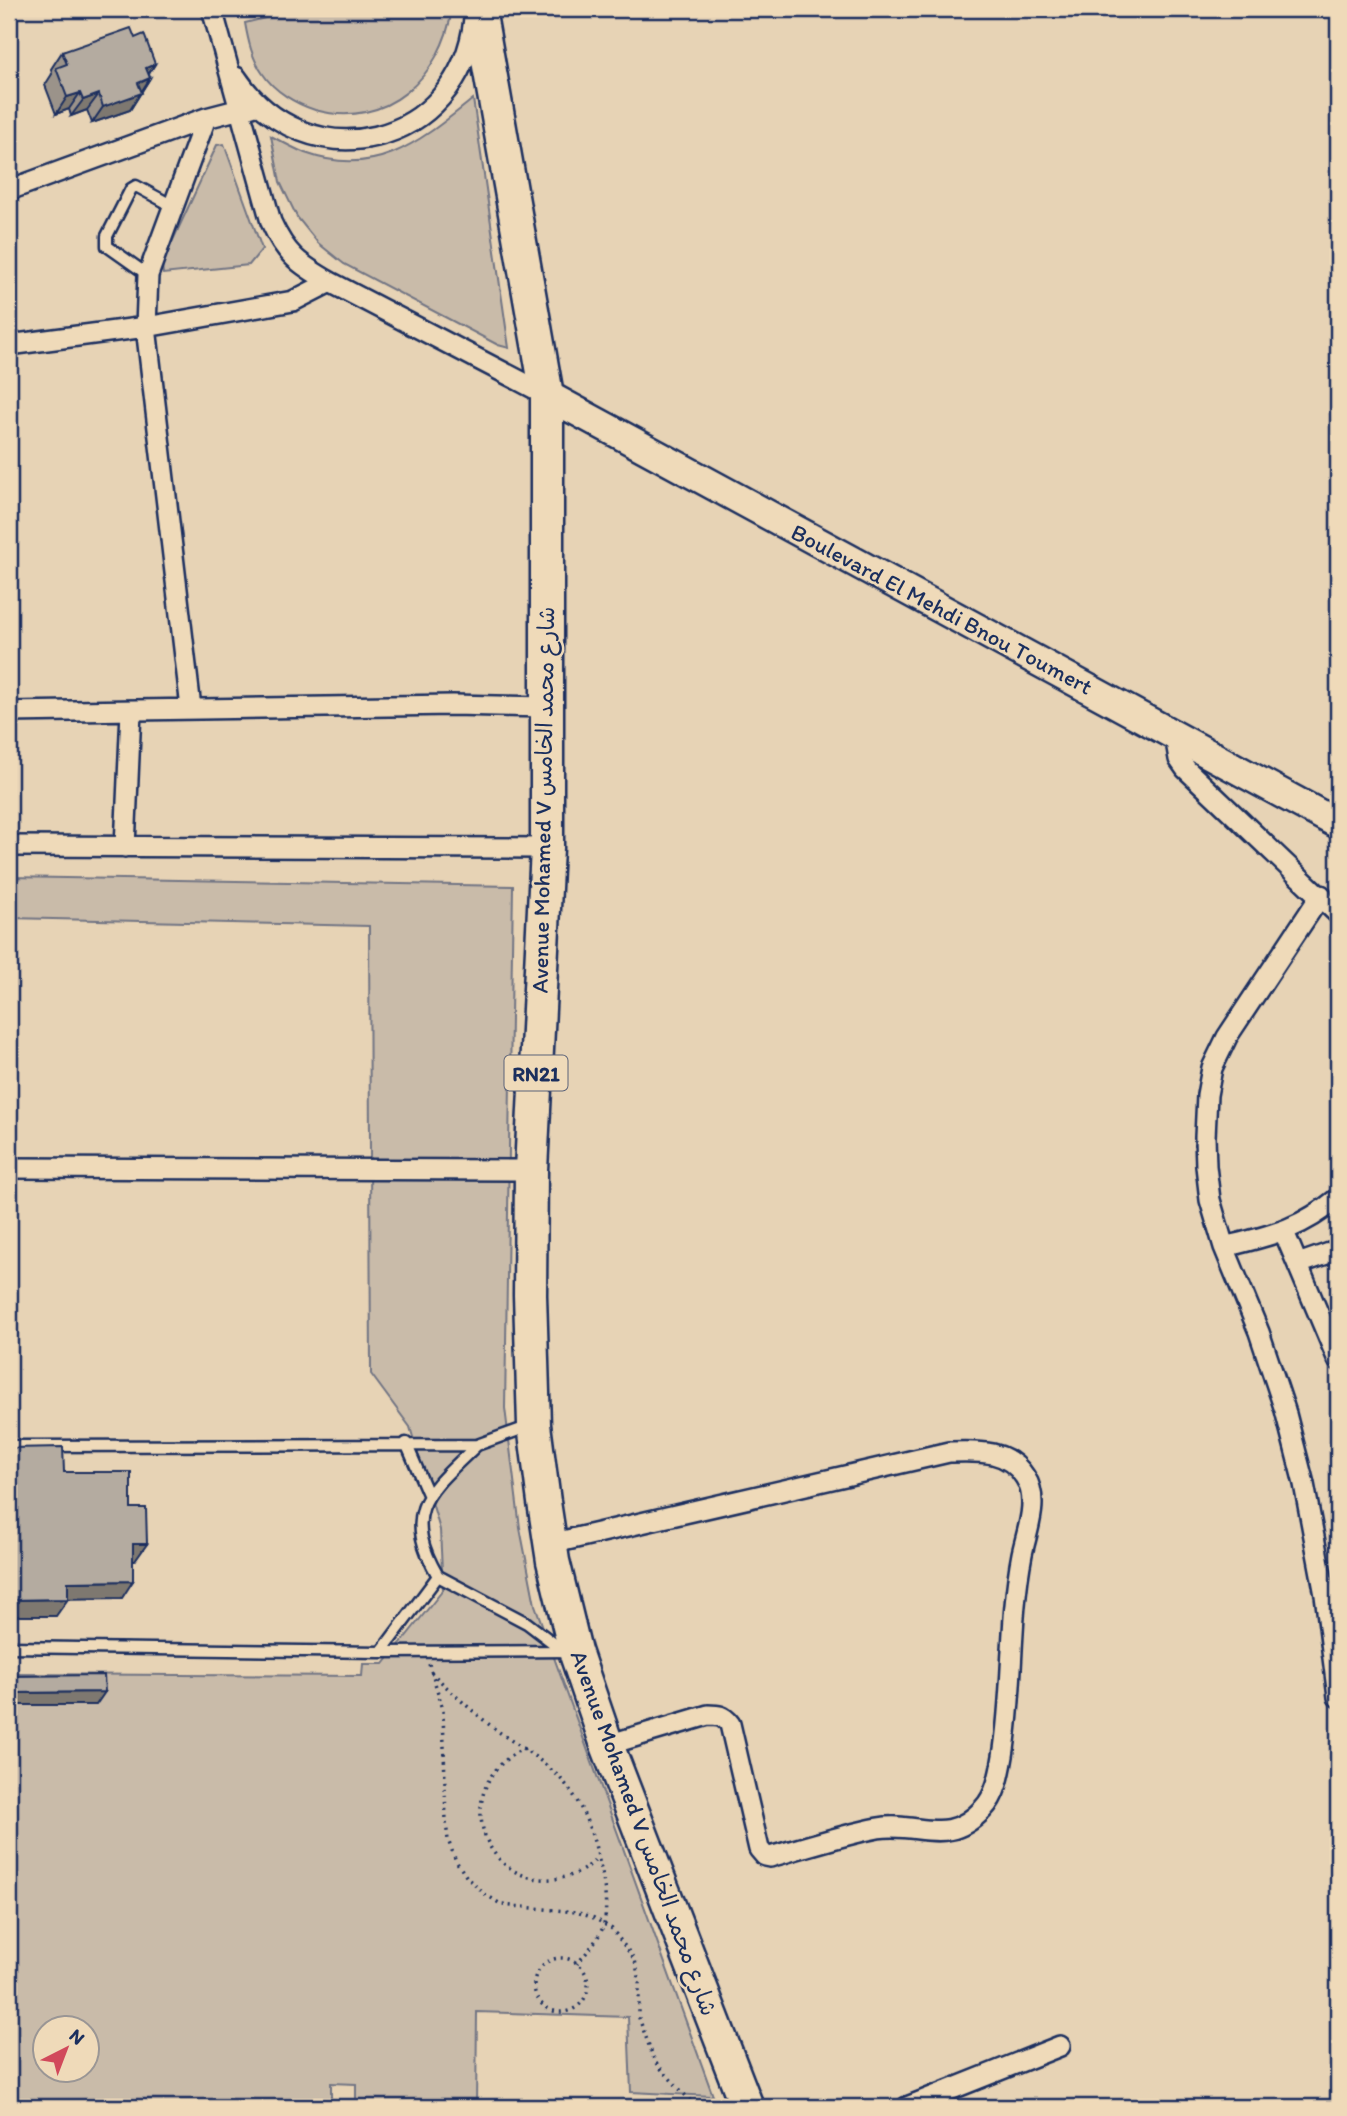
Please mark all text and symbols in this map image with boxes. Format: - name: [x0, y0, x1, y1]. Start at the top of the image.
- street label: Boulevard El Mehdi Bnou Toumert: [787, 517, 1098, 701]
- street label: Avenue Mohamed V شارع محمد الخامس: [526, 606, 562, 994]
- road number: RN21: [504, 1056, 568, 1090]
- street label: Avenue Mohamed V شارع محمد الخامس: [563, 1647, 723, 2020]
- north arrow: [32, 2014, 102, 2084]
- text: N: [65, 2024, 90, 2050]

